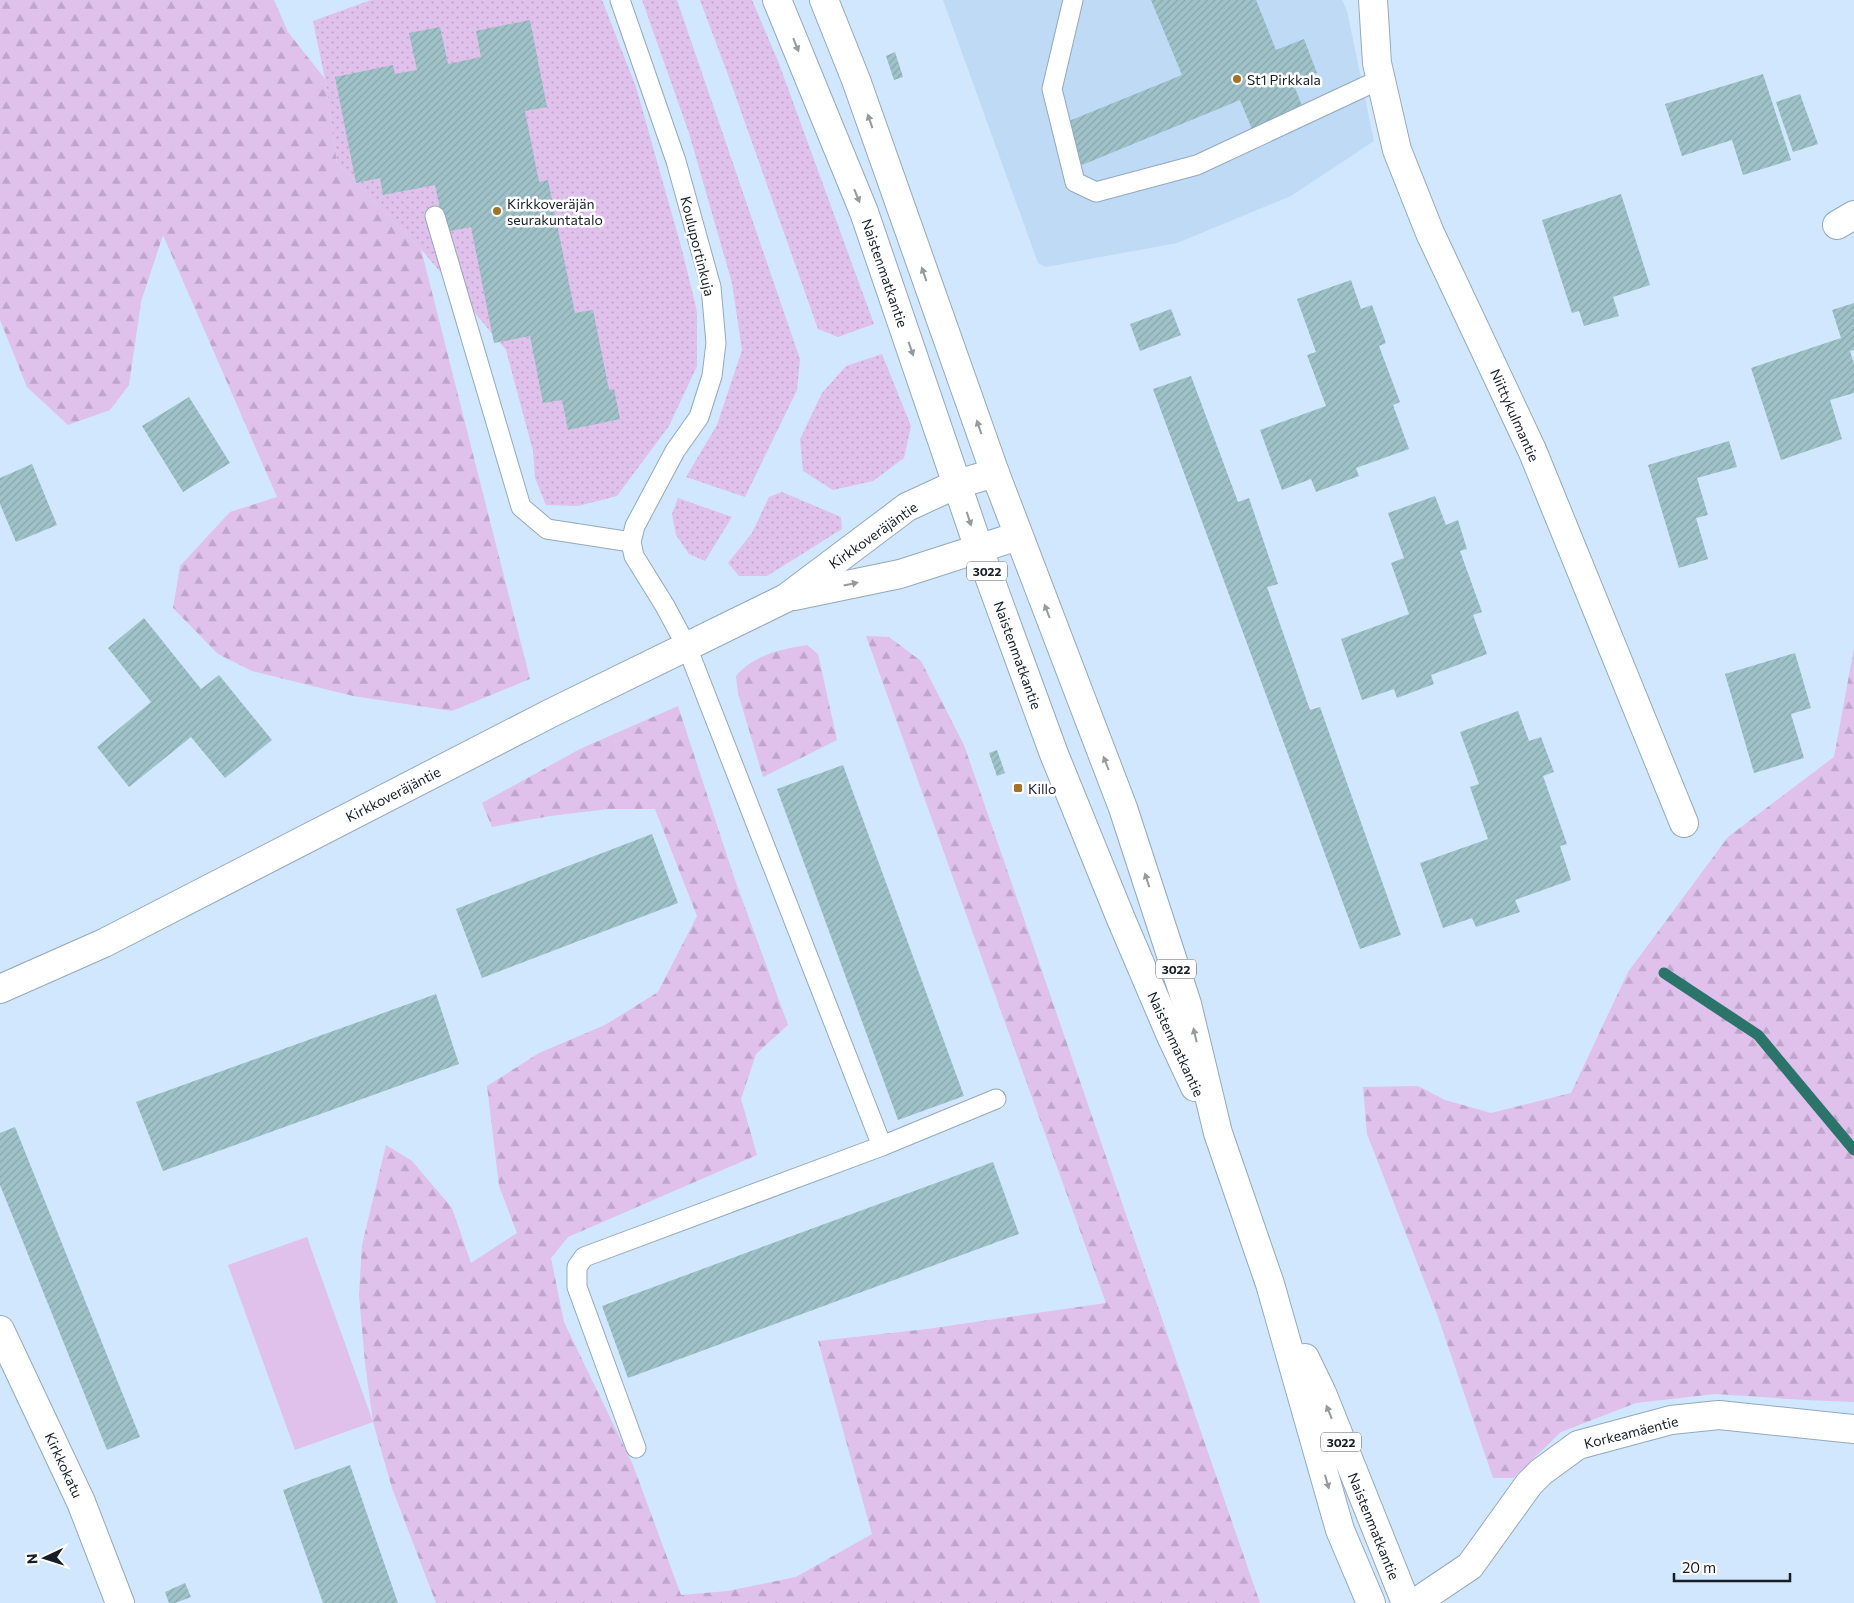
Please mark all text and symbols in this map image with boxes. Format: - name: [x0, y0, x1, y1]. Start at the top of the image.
- one-way arrow: [792, 38, 800, 53]
- place label: St1 Pirkkala: [1247, 71, 1321, 88]
- marker: St1 Pirkkala: [1231, 73, 1243, 85]
- one-way arrow: [866, 113, 873, 128]
- one-way arrow: [853, 189, 861, 204]
- street label: Kouluportinkuja: [677, 194, 719, 298]
- place label: Kirkkoveräjän seurakuntatalo: [507, 195, 603, 228]
- marker: Kirkkoveräjän seurakuntatalo: [491, 205, 503, 217]
- street label: Naistenmatkantie: [858, 216, 912, 330]
- one-way arrow: [920, 266, 927, 281]
- one-way arrow: [907, 342, 915, 357]
- street label: Niittykulmantie: [1487, 366, 1543, 464]
- one-way arrow: [975, 419, 983, 434]
- street label: Kirkkoveräjäntie: [825, 498, 921, 572]
- one-way arrow: [966, 512, 973, 527]
- road number: 3022: [967, 562, 1007, 580]
- one-way arrow: [843, 580, 859, 588]
- street label: Naistenmatkantie: [991, 599, 1045, 711]
- one-way arrow: [1043, 604, 1051, 619]
- one-way arrow: [1102, 755, 1110, 770]
- street label: Kirkkoveräjäntie: [343, 763, 443, 825]
- place label: Killo: [1028, 780, 1056, 797]
- marker: Killo: [1012, 782, 1024, 794]
- one-way arrow: [1142, 872, 1150, 887]
- road number: 3022: [1156, 960, 1196, 979]
- street label: Naistenmatkantie: [1144, 989, 1208, 1099]
- one-way arrow: [1191, 1027, 1199, 1042]
- one-way arrow: [1325, 1404, 1333, 1419]
- street label: Korkeamäentie: [1582, 1412, 1680, 1452]
- street label: Kirkkokatu: [41, 1430, 87, 1500]
- road number: 3022: [1321, 1432, 1361, 1451]
- street label: Naistenmatkantie: [1345, 1470, 1403, 1582]
- one-way arrow: [1323, 1475, 1331, 1490]
- north arrow: [20, 1533, 70, 1583]
- scale bar: [1674, 1550, 1790, 1582]
- text: N: [23, 1553, 40, 1565]
- text: 20 m: [1682, 1558, 1716, 1576]

